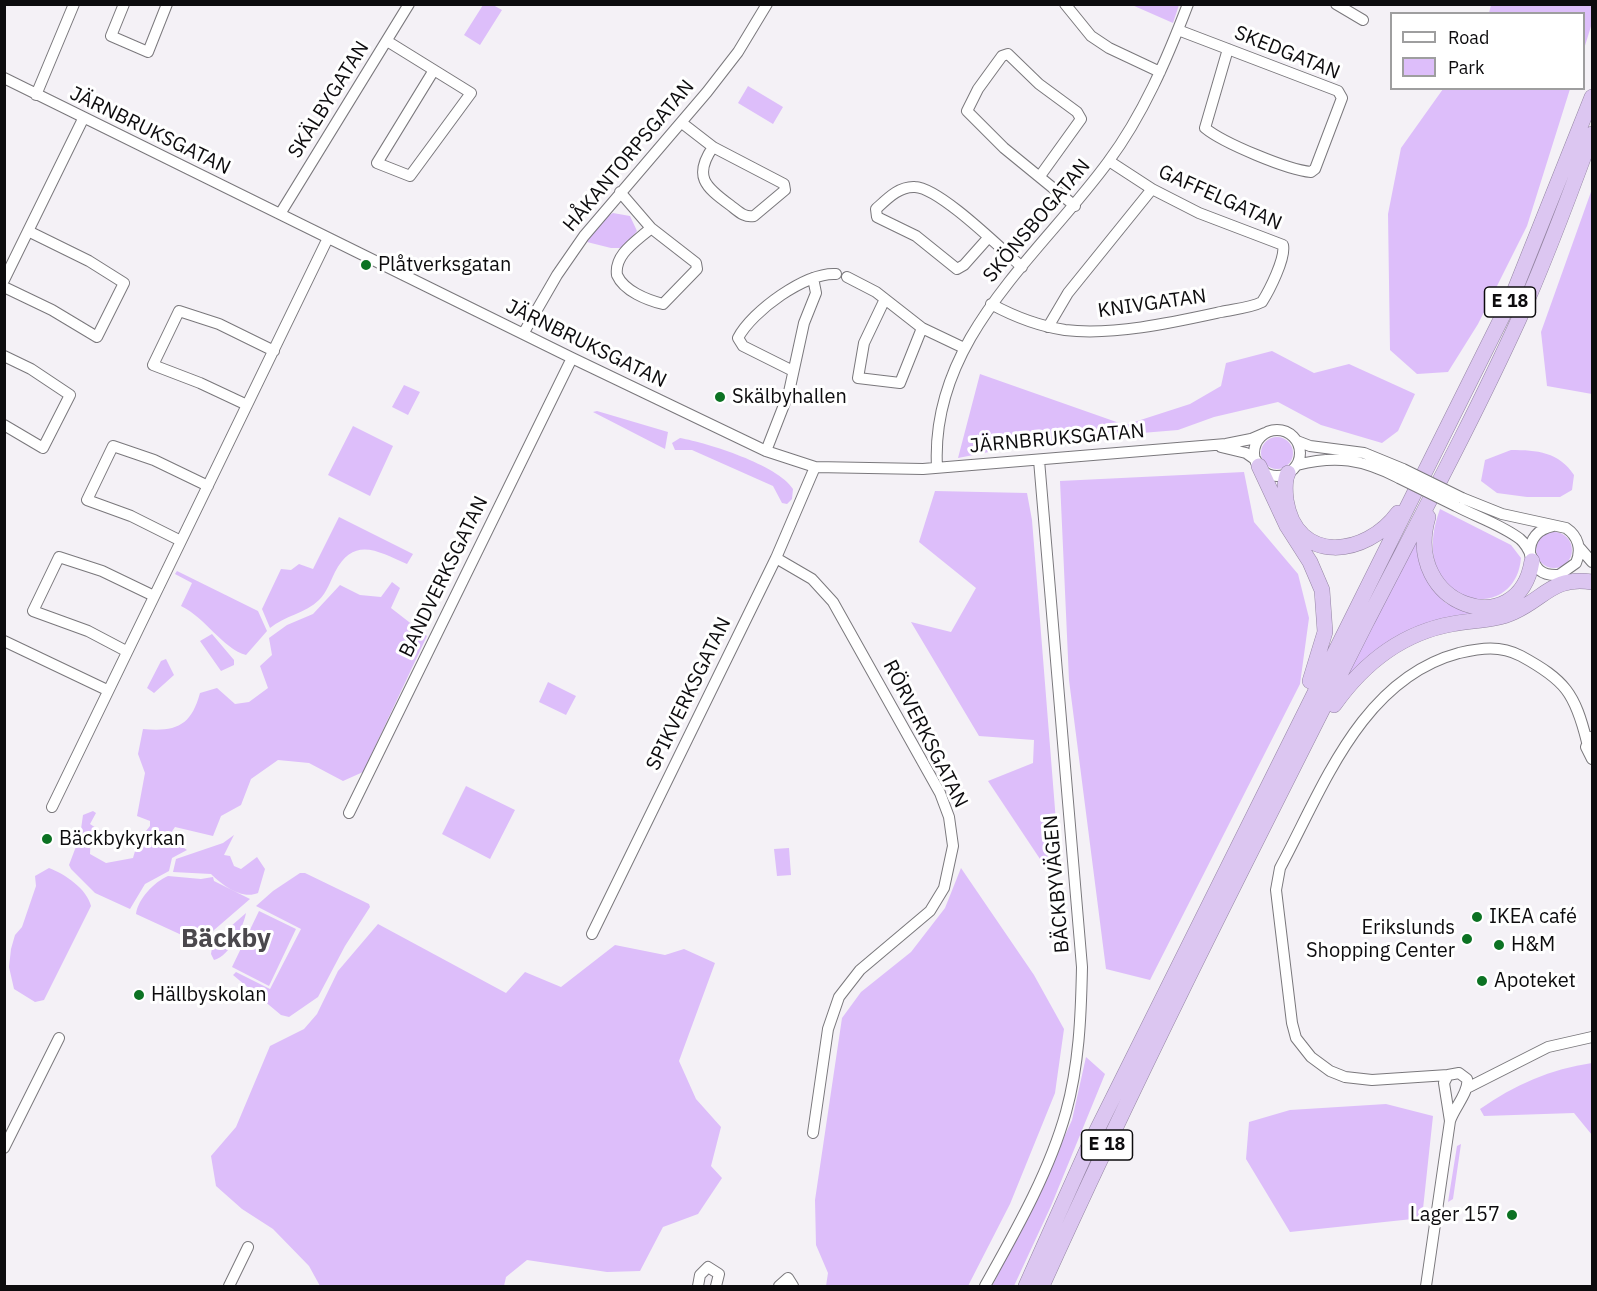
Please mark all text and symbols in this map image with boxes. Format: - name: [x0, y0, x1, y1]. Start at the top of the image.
- legend: [1390, 12, 1585, 90]
- street label: SKEDGATAN: [1231, 21, 1343, 85]
- text: Road: [1448, 26, 1489, 49]
- street label: SKÄLBYGATAN: [283, 37, 375, 163]
- text: Park: [1448, 56, 1484, 79]
- street label: HÅKANTORPSGATAN: [558, 75, 700, 237]
- street label: JÄRNBRUKSGATAN: [66, 82, 234, 180]
- street label: SKÖNSBOGATAN: [978, 155, 1096, 287]
- street label: GAFFELGATAN: [1155, 160, 1285, 236]
- place label: Plåtverksgatan: [378, 253, 511, 277]
- marker: Plåtverksgatan: [359, 258, 373, 272]
- street label: KNIVGATAN: [1096, 285, 1208, 323]
- road number: E 18: [1484, 287, 1536, 317]
- street label: JÄRNBRUKSGATAN: [502, 295, 670, 393]
- place label: Skälbyhallen: [732, 385, 847, 409]
- marker: Skälbyhallen: [713, 390, 727, 404]
- street label: JÄRNBRUKSGATAN: [968, 419, 1146, 459]
- street label: BANDVERKSGATAN: [395, 492, 493, 662]
- street label: SPIKVERKSGATAN: [642, 613, 736, 775]
- street label: RÖRVERKSGATAN: [877, 656, 973, 812]
- street label: BÄCKBYVÄGEN: [1039, 814, 1075, 954]
- place label: Bäckbykyrkan: [59, 827, 185, 851]
- marker: Bäckbykyrkan: [40, 832, 54, 846]
- place label: IKEA café: [1489, 905, 1577, 929]
- marker: IKEA café: [1470, 910, 1484, 924]
- place label: Erikslunds Shopping Center: [1306, 916, 1455, 963]
- district label: Bäckby: [181, 923, 271, 955]
- marker: Erikslunds Shopping Center: [1460, 932, 1474, 946]
- place label: H&M: [1511, 933, 1555, 957]
- marker: H&M: [1492, 938, 1506, 952]
- place label: Apoteket: [1494, 969, 1576, 993]
- marker: Apoteket: [1475, 974, 1489, 988]
- place label: Hällbyskolan: [151, 983, 267, 1007]
- marker: Hällbyskolan: [132, 988, 146, 1002]
- road number: E 18: [1082, 1130, 1132, 1160]
- place label: Lager 157: [1410, 1203, 1500, 1227]
- marker: Lager 157: [1505, 1208, 1519, 1222]

